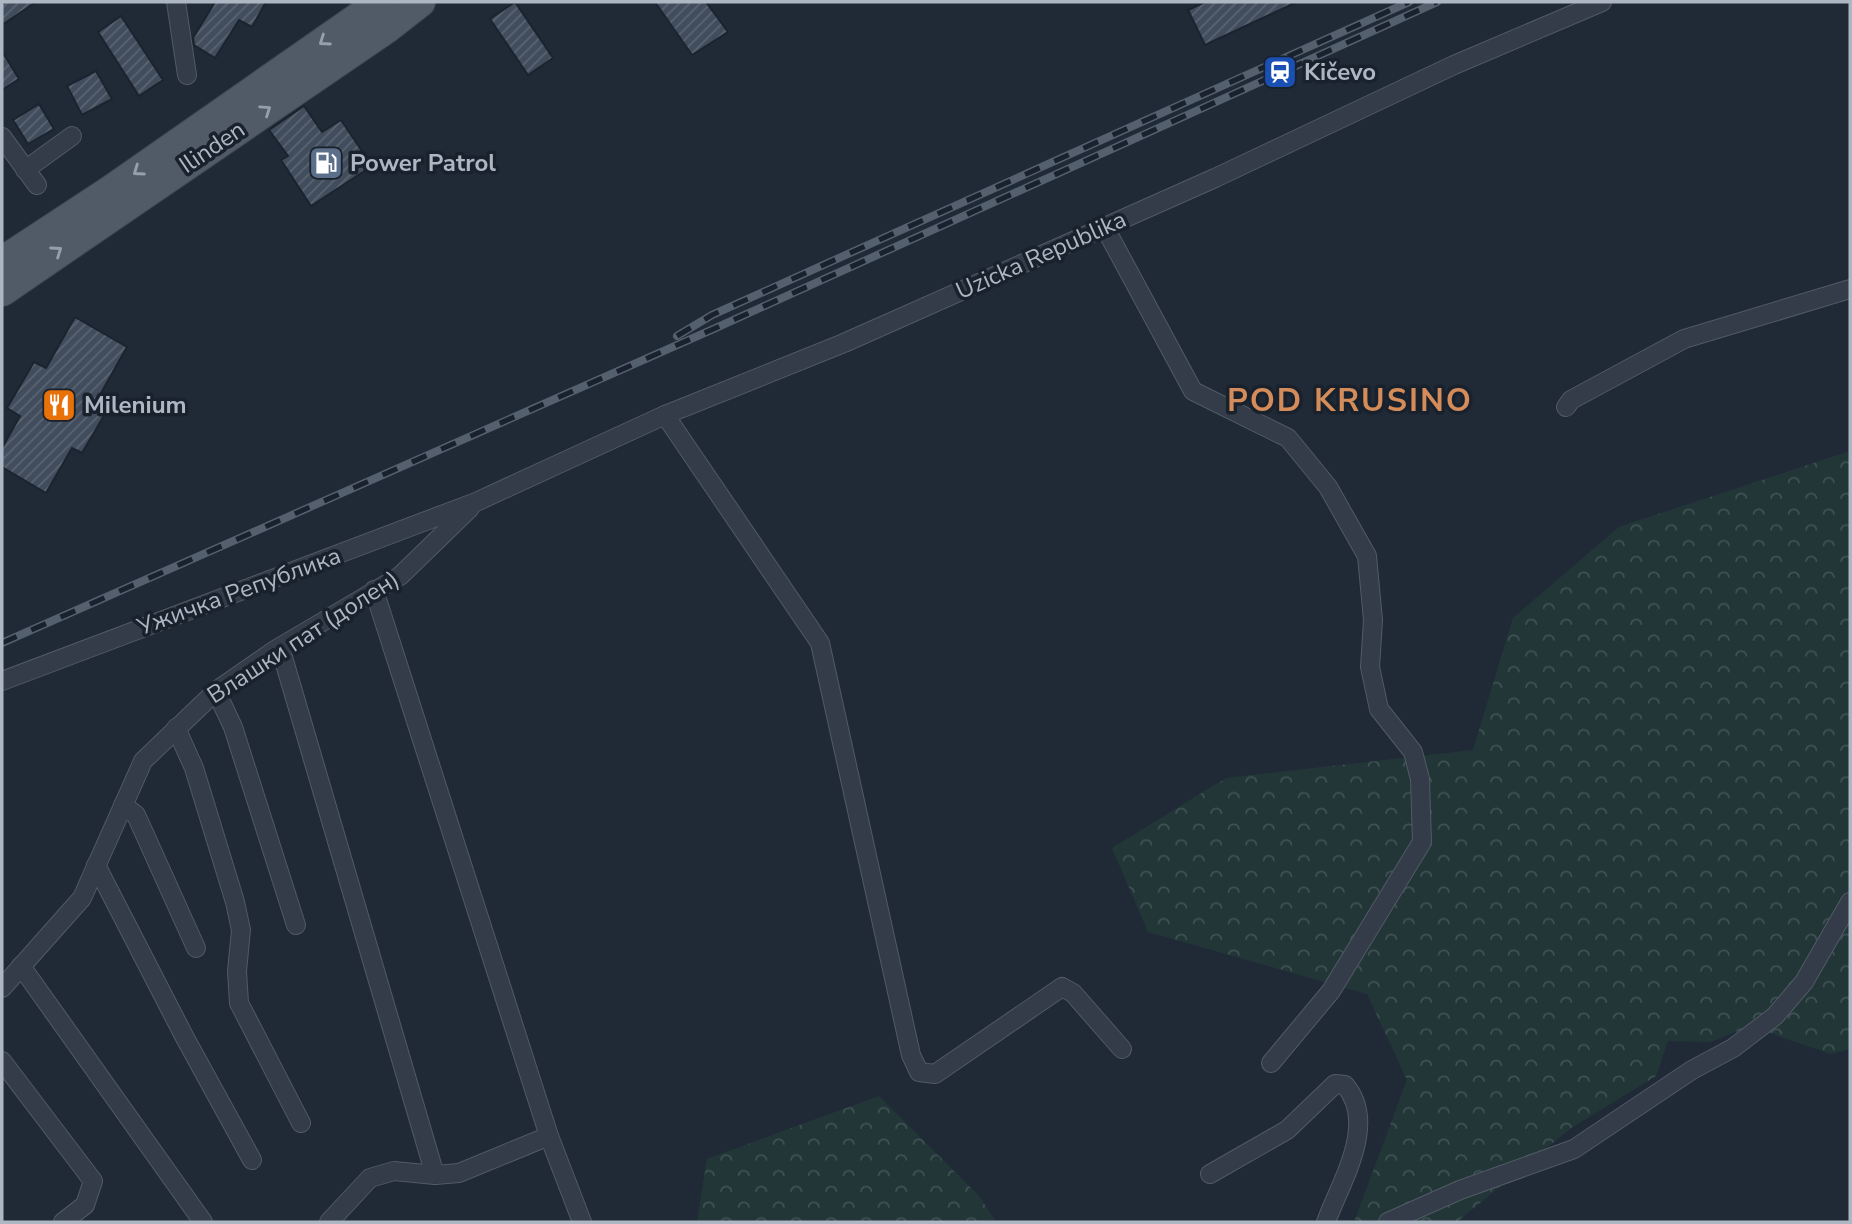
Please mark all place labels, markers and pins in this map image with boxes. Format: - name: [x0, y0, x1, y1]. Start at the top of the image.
- station icon: Kičevo: [1261, 53, 1299, 91]
- place label: Kičevo: [1304, 56, 1376, 88]
- fuel station icon: Power Patrol: [307, 144, 345, 182]
- place label: Power Patrol: [350, 147, 496, 179]
- restaurant icon: Milenium: [40, 386, 78, 424]
- place label: Milenium: [84, 389, 187, 421]

